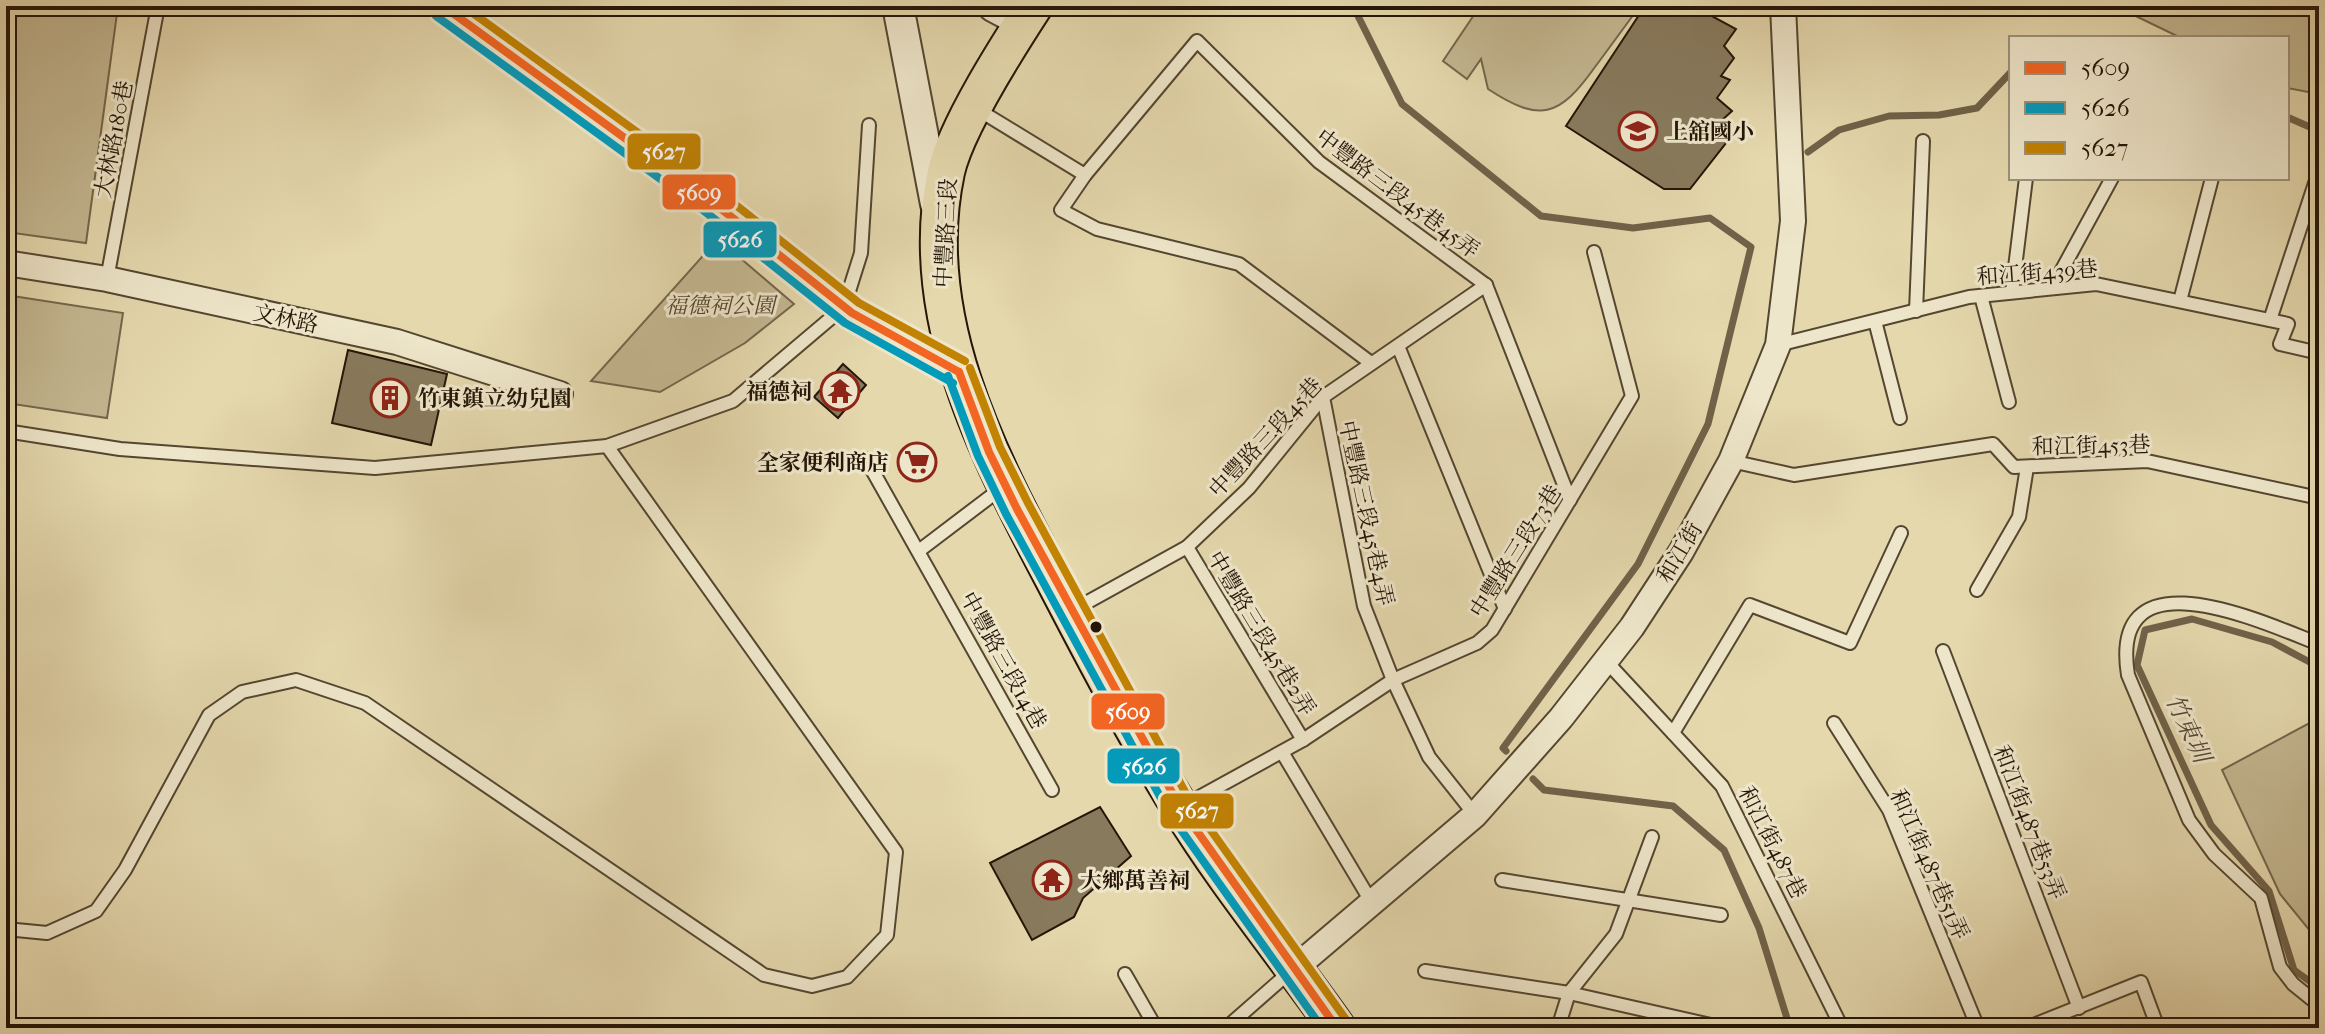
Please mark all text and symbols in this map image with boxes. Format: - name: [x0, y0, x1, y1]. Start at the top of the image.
- legend: [2009, 36, 2289, 180]
- text: 5609: [2081, 54, 2130, 82]
- street label: 大林路180巷: [90, 78, 138, 200]
- text: 5626: [2081, 94, 2131, 122]
- school or university icon: 上舘國小: [1617, 110, 1659, 152]
- place label: 上舘國小: [1666, 119, 1754, 145]
- street label: 中豐路三段45巷45弄: [1311, 124, 1484, 264]
- line badge: 5627: [626, 132, 702, 171]
- text: 5627: [2081, 134, 2128, 162]
- text: 5627: [642, 139, 686, 165]
- line badge: 5609: [661, 173, 737, 211]
- street label: 中豐路三段: [930, 177, 962, 289]
- text: 5609: [676, 180, 722, 206]
- line badge: 5626: [702, 220, 778, 259]
- text: 5626: [718, 227, 763, 253]
- street label: 和江街439巷: [1976, 256, 2099, 290]
- park label: 福德祠公園: [665, 293, 778, 319]
- street label: 文林路: [251, 299, 321, 339]
- temple icon: 福德祠: [819, 370, 861, 412]
- street label: 中豐路三段45巷: [1204, 373, 1328, 503]
- building icon: 竹東鎮立幼兒園: [369, 377, 411, 419]
- place label: 福德祠: [746, 379, 812, 405]
- place label: 竹東鎮立幼兒園: [418, 386, 572, 412]
- street label: 中豐路三段45巷4弄: [1334, 418, 1398, 608]
- street label: 和江街453巷: [2031, 432, 2151, 460]
- supermarket icon: 全家便利商店: [896, 441, 938, 483]
- place label: 全家便利商店: [757, 450, 889, 476]
- street label: 中豐路三段73巷: [1465, 480, 1567, 623]
- street label: 和江街: [1652, 518, 1708, 588]
- street label: 中豐路三段45巷2弄: [1202, 547, 1321, 720]
- street label: 中豐路三段14巷: [955, 587, 1052, 734]
- unlabelled marker: [1088, 619, 1104, 635]
- water label: 竹東圳: [2160, 689, 2218, 770]
- line badge: 5609: [1090, 692, 1166, 731]
- text: 5609: [1105, 699, 1151, 725]
- street label: 和江街487巷53弄: [1988, 742, 2070, 903]
- line badge: 5626: [1106, 747, 1181, 785]
- text: 5626: [1122, 754, 1167, 780]
- street label: 和江街487巷: [1733, 782, 1812, 903]
- street label: 和江街487巷51弄: [1884, 785, 1974, 944]
- line badge: 5627: [1159, 792, 1235, 830]
- text: 5627: [1175, 798, 1219, 824]
- temple icon: 大鄉萬善祠: [1031, 859, 1073, 901]
- place label: 大鄉萬善祠: [1080, 868, 1190, 894]

